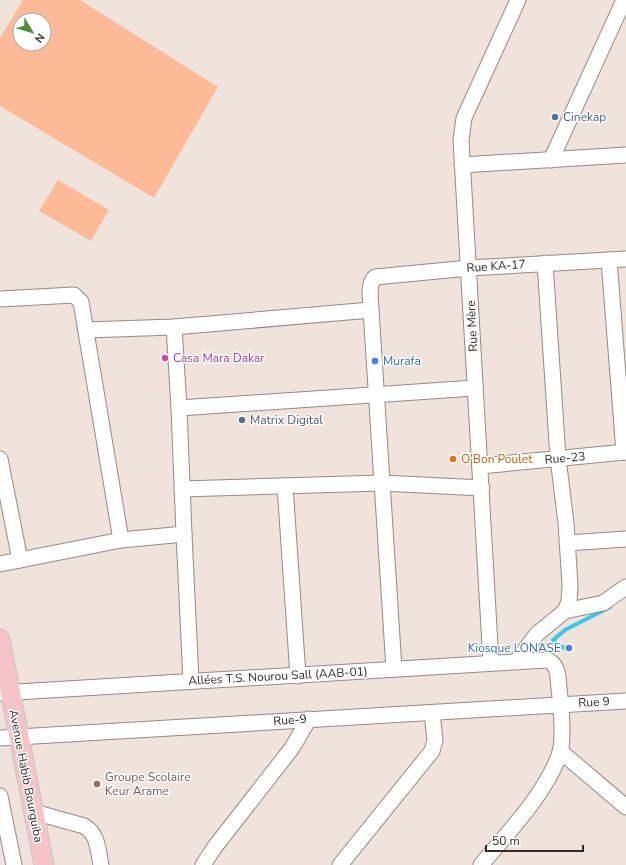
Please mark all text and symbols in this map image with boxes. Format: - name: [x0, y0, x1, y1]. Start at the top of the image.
- north arrow: [12, 12, 52, 52]
- text: N: [31, 30, 48, 46]
- place label: Cinekap: [563, 109, 606, 125]
- marker: Cinekap: [550, 112, 560, 122]
- street label: Rue KA-17: [466, 256, 526, 276]
- street label: Rue Mère: [463, 300, 481, 352]
- place label: Casa Mara Dakar: [173, 350, 265, 366]
- marker: Casa Mara Dakar: [160, 353, 170, 363]
- place label: Murafa: [383, 353, 421, 369]
- marker: Murafa: [370, 356, 380, 366]
- place label: Matrix Digital: [250, 412, 323, 428]
- marker: Matrix Digital: [237, 415, 247, 425]
- street label: Rue-23: [544, 448, 586, 468]
- place label: O'Bon Poulet: [461, 451, 533, 467]
- marker: O'Bon Poulet: [448, 454, 458, 464]
- place label: Kiosque LONASE: [468, 640, 561, 656]
- marker: Kiosque LONASE: [564, 643, 574, 653]
- street label: Allées T.S. Nourou Sall (AAB-01): [188, 663, 368, 689]
- street label: Rue 9: [578, 693, 610, 711]
- street label: Avenue Habib Bourguiba: [5, 708, 47, 844]
- street label: Rue-9: [273, 711, 307, 729]
- place label: Groupe Scolaire Keur Arame: [105, 769, 191, 799]
- marker: Groupe Scolaire Keur Arame: [92, 779, 102, 789]
- scale bar: [486, 827, 583, 853]
- text: 50 m: [492, 833, 520, 849]

